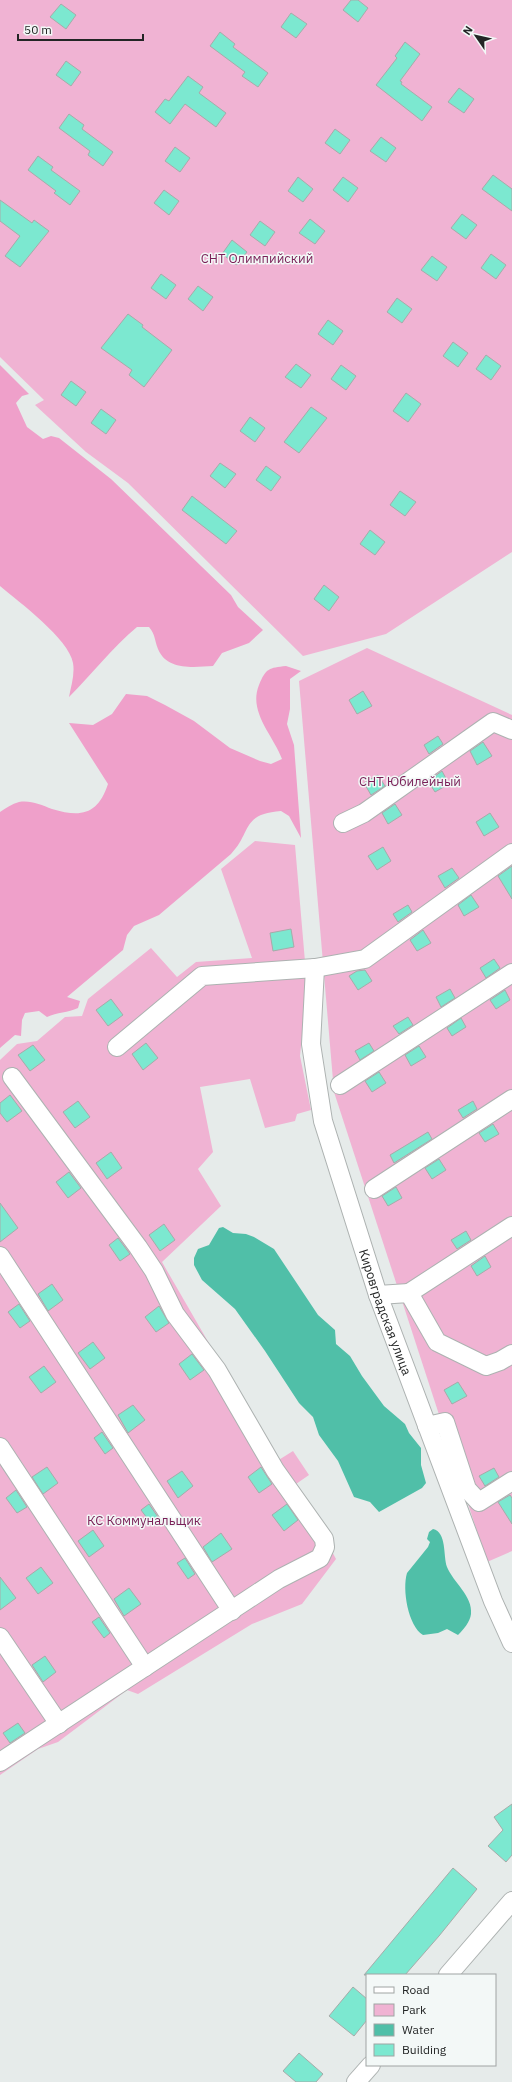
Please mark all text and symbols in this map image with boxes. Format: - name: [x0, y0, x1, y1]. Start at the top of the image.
- scale bar: [18, 16, 143, 42]
- north arrow: [456, 16, 496, 56]
- text: 50 m: [24, 22, 52, 37]
- text: N: [460, 23, 476, 38]
- park label: СНТ Олимпийский: [201, 250, 313, 267]
- park label: СНТ Юбилейный: [359, 773, 461, 790]
- street label: Кировградская улица: [355, 1247, 416, 1378]
- park label: КС Коммунальщик: [87, 1512, 201, 1529]
- legend: [366, 1974, 496, 2066]
- text: Road: [402, 1982, 430, 1997]
- text: Park: [402, 2002, 427, 2017]
- text: Water: [402, 2022, 435, 2037]
- text: Building: [402, 2042, 447, 2057]

